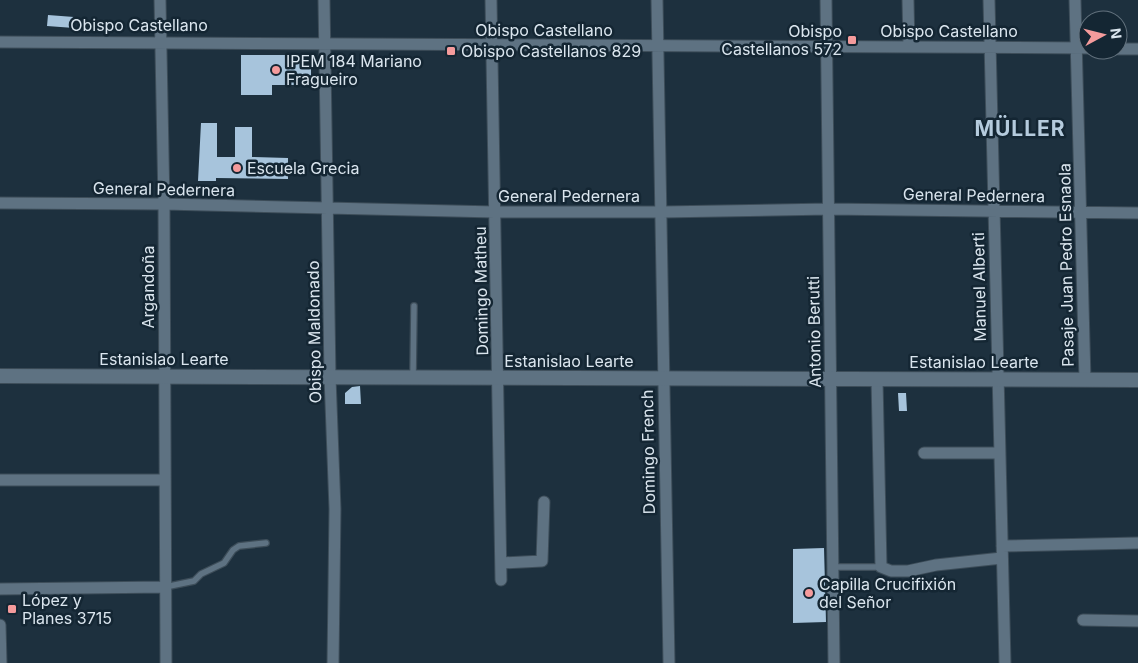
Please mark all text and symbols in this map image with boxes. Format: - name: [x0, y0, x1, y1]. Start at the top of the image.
- north arrow: [1078, 10, 1128, 60]
- street label: Obispo Castellano: [70, 15, 208, 35]
- street label: Obispo Castellano: [475, 20, 613, 40]
- place label: Obispo Castellanos 572: [721, 21, 842, 59]
- street label: Obispo Castellano: [880, 21, 1018, 41]
- text: N: [1107, 27, 1125, 40]
- marker: Obispo Castellanos 572: [846, 34, 858, 46]
- place label: Obispo Castellanos 829: [461, 41, 641, 61]
- marker: Obispo Castellanos 829: [445, 45, 457, 57]
- place label: IPEM 184 Mariano Fragueiro: [286, 51, 422, 89]
- marker: IPEM 184 Mariano Fragueiro: [270, 64, 282, 76]
- district label: MÜLLER: [974, 115, 1066, 141]
- place label: Escuela Grecia: [247, 158, 359, 178]
- marker: Escuela Grecia: [231, 162, 243, 174]
- street label: Pasaje Juan Pedro Esnaola: [1054, 163, 1078, 367]
- street label: General Pedernera: [93, 178, 235, 200]
- street label: General Pedernera: [903, 184, 1045, 206]
- street label: General Pedernera: [498, 186, 640, 206]
- street label: Domingo Matheu: [470, 226, 492, 356]
- street label: Manuel Alberti: [968, 232, 990, 342]
- street label: Argandoña: [138, 246, 158, 328]
- street label: Obispo Maldonado: [303, 260, 325, 404]
- street label: Antonio Berutti: [803, 276, 825, 388]
- street label: Estanislao Learte: [99, 349, 229, 369]
- street label: Estanislao Learte: [504, 351, 634, 371]
- street label: Estanislao Learte: [909, 352, 1039, 372]
- street label: Domingo French: [637, 390, 659, 514]
- place label: Capilla Crucifixión del Señor: [819, 574, 956, 612]
- marker: Capilla Crucifixión del Señor: [803, 587, 815, 599]
- place label: López y Planes 3715: [22, 590, 112, 628]
- marker: López y Planes 3715: [6, 603, 18, 615]

